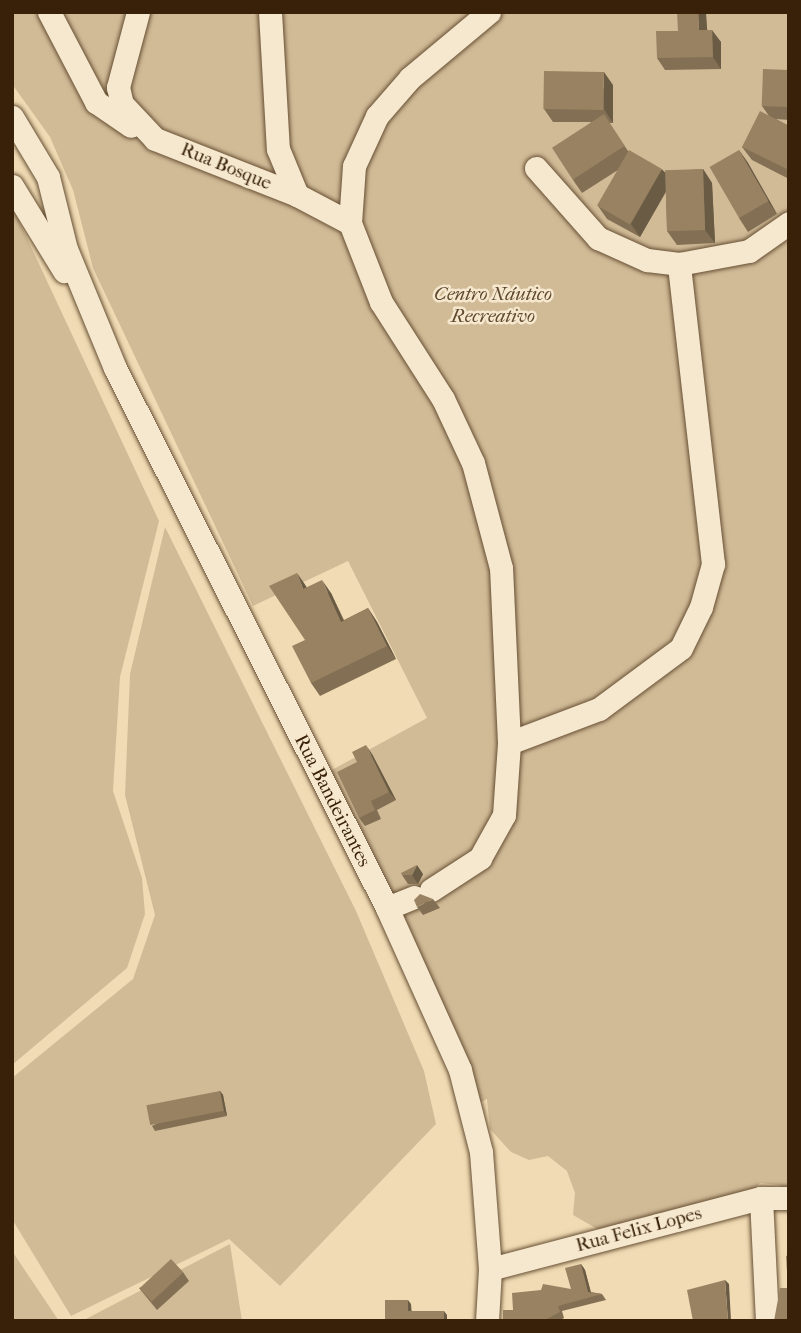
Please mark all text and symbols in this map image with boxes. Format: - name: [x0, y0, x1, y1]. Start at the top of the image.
- street label: Rua Bosque: [177, 138, 275, 196]
- park label: Centro Náutico Recreativo: [434, 284, 552, 328]
- street label: Rua Bandeirantes: [289, 731, 375, 871]
- street label: Rua Felix Lopes: [574, 1202, 704, 1258]

